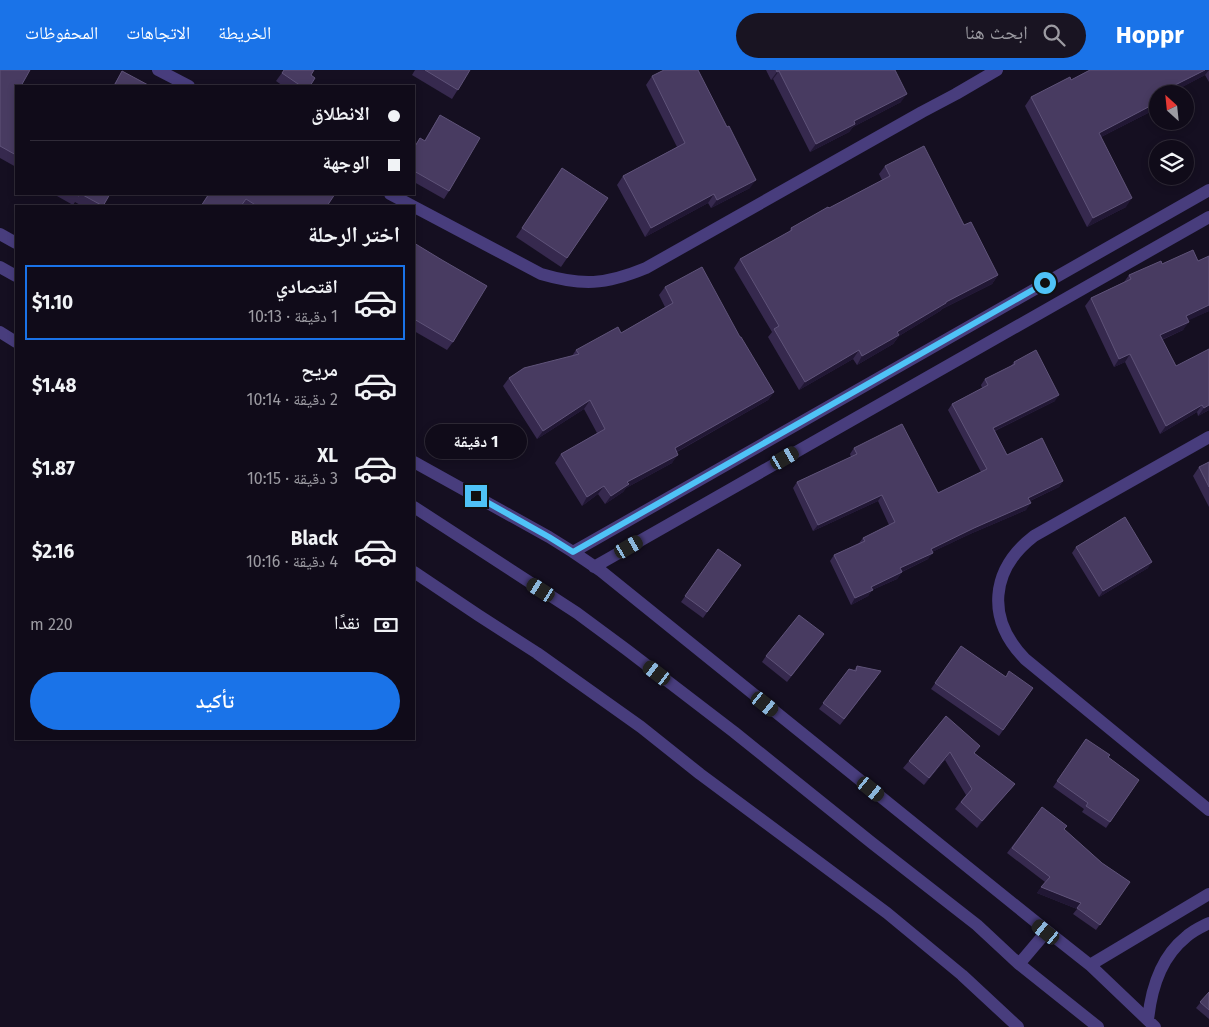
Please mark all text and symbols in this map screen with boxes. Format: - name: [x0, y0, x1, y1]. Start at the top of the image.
- search box: [736, 13, 1086, 58]
- text: ابحث هنا: [965, 21, 1028, 44]
- icon: search: [1040, 21, 1068, 49]
- text: Hoppr: [1116, 21, 1184, 49]
- text: المحفوظات: [25, 22, 98, 44]
- text: الاتجاهات: [126, 22, 190, 44]
- text: الخريطة: [218, 22, 271, 44]
- north arrow: [1149, 85, 1194, 130]
- map controls: [1149, 85, 1194, 185]
- text: الانطلاق: [311, 102, 370, 125]
- button: layers: [1149, 140, 1194, 185]
- text: الوجهة: [322, 151, 370, 174]
- text: اختر الرحلة: [308, 221, 400, 248]
- route start: [1034, 272, 1056, 294]
- text: اقتصادي: [276, 275, 338, 298]
- icon: car: [353, 280, 398, 325]
- text: $1.10: [32, 291, 73, 314]
- text: 1 دقيقة · 10:13: [248, 307, 338, 326]
- text: مريح: [301, 358, 338, 381]
- icon: car: [353, 363, 398, 408]
- text: $1.48: [32, 374, 76, 397]
- text: 2 دقيقة · 10:14: [246, 390, 338, 409]
- callout: 1 دقيقة: [425, 424, 527, 458]
- text: 1 دقيقة: [454, 432, 498, 451]
- text: XL: [317, 444, 338, 467]
- car: [768, 444, 801, 472]
- icon: car: [353, 446, 398, 491]
- text: $1.87: [32, 457, 75, 480]
- text: 3 دقيقة · 10:15: [247, 469, 338, 488]
- route end: [465, 485, 487, 507]
- text: Black: [291, 527, 338, 550]
- icon: car: [353, 529, 398, 574]
- car: [612, 533, 645, 561]
- text: $2.16: [32, 540, 74, 563]
- text: 4 دقيقة · 10:16: [246, 552, 338, 571]
- car: [524, 576, 557, 604]
- text: نقدًا: [334, 611, 360, 634]
- icon: cash: [372, 611, 400, 639]
- text: 220 m: [30, 615, 73, 634]
- car: [640, 658, 673, 688]
- button: تأكيد: [30, 672, 400, 730]
- car: [748, 689, 781, 719]
- car: [854, 774, 887, 804]
- car: [1029, 917, 1062, 947]

